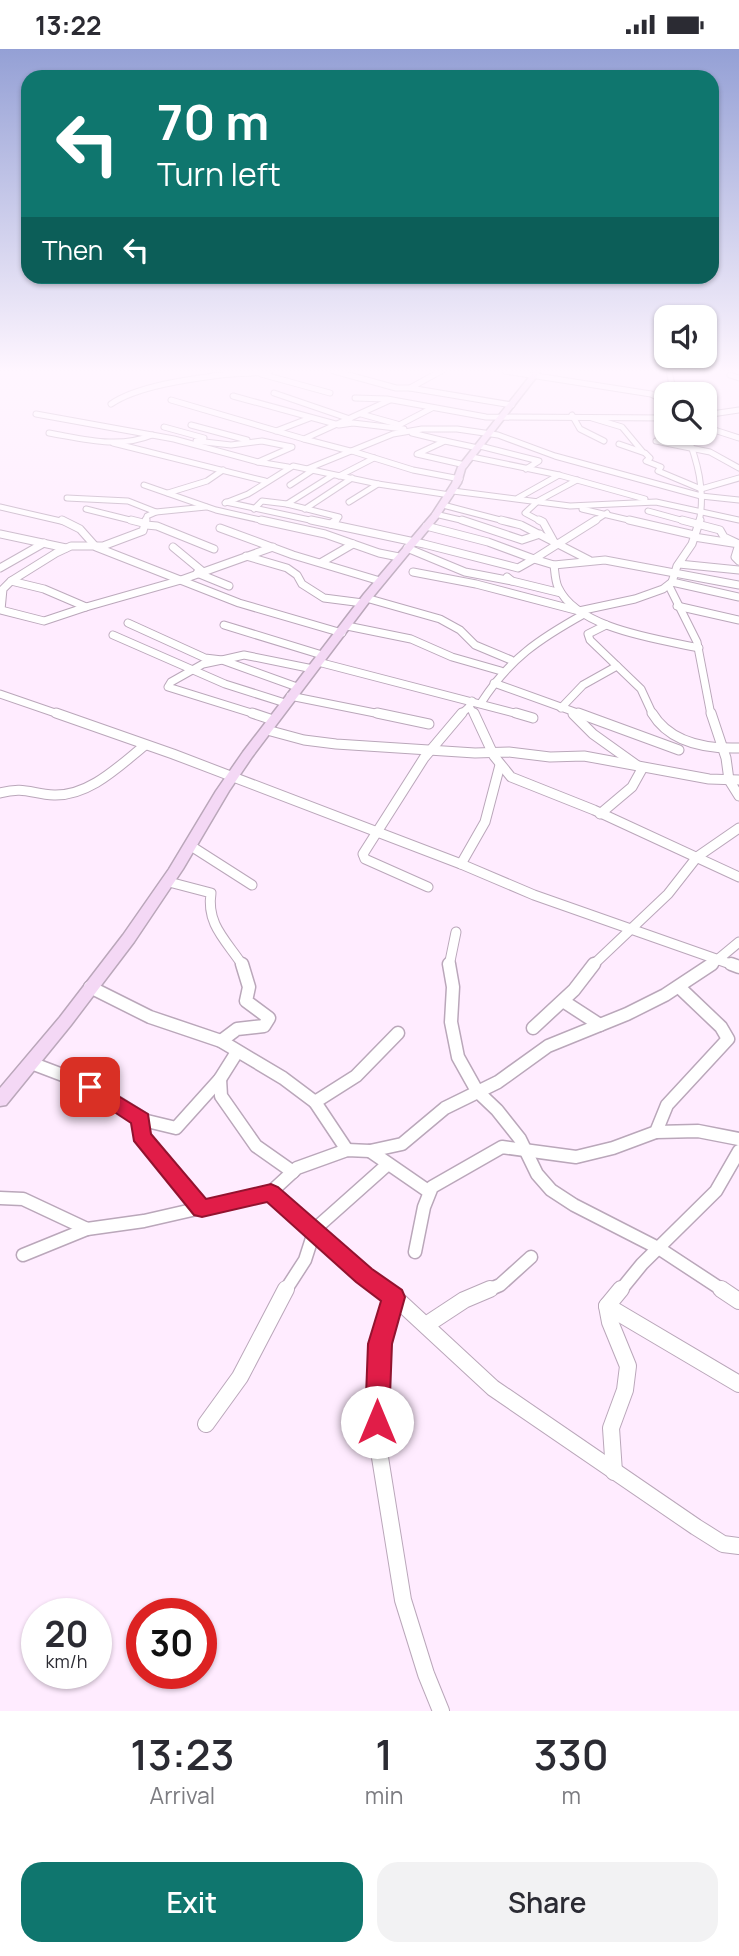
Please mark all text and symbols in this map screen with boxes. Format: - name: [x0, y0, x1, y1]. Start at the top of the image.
- text: 13:22: [35, 7, 101, 43]
- text: 70 m: [157, 88, 269, 155]
- icon: left: [42, 98, 133, 189]
- text: Turn left: [157, 152, 281, 196]
- icon: left: [117, 231, 155, 269]
- text: Then: [42, 232, 103, 268]
- map controls: [654, 305, 717, 445]
- button: sound: [654, 305, 717, 368]
- button: search: [654, 382, 717, 445]
- pin: [60, 1057, 120, 1117]
- icon: arrive: [71, 1068, 109, 1106]
- position arrow: [340, 1385, 414, 1459]
- speed limit sign: 30: [126, 1598, 217, 1689]
- text: 20: [45, 1610, 88, 1658]
- text: km/h: [46, 1649, 87, 1673]
- text: 13:23: [130, 1725, 235, 1783]
- text: 1: [375, 1725, 393, 1783]
- text: 330: [534, 1725, 609, 1783]
- text: Arrival: [150, 1779, 215, 1811]
- text: min: [365, 1779, 403, 1811]
- text: m: [561, 1779, 581, 1811]
- button: Exit: [21, 1862, 363, 1942]
- button: Share: [377, 1862, 718, 1942]

